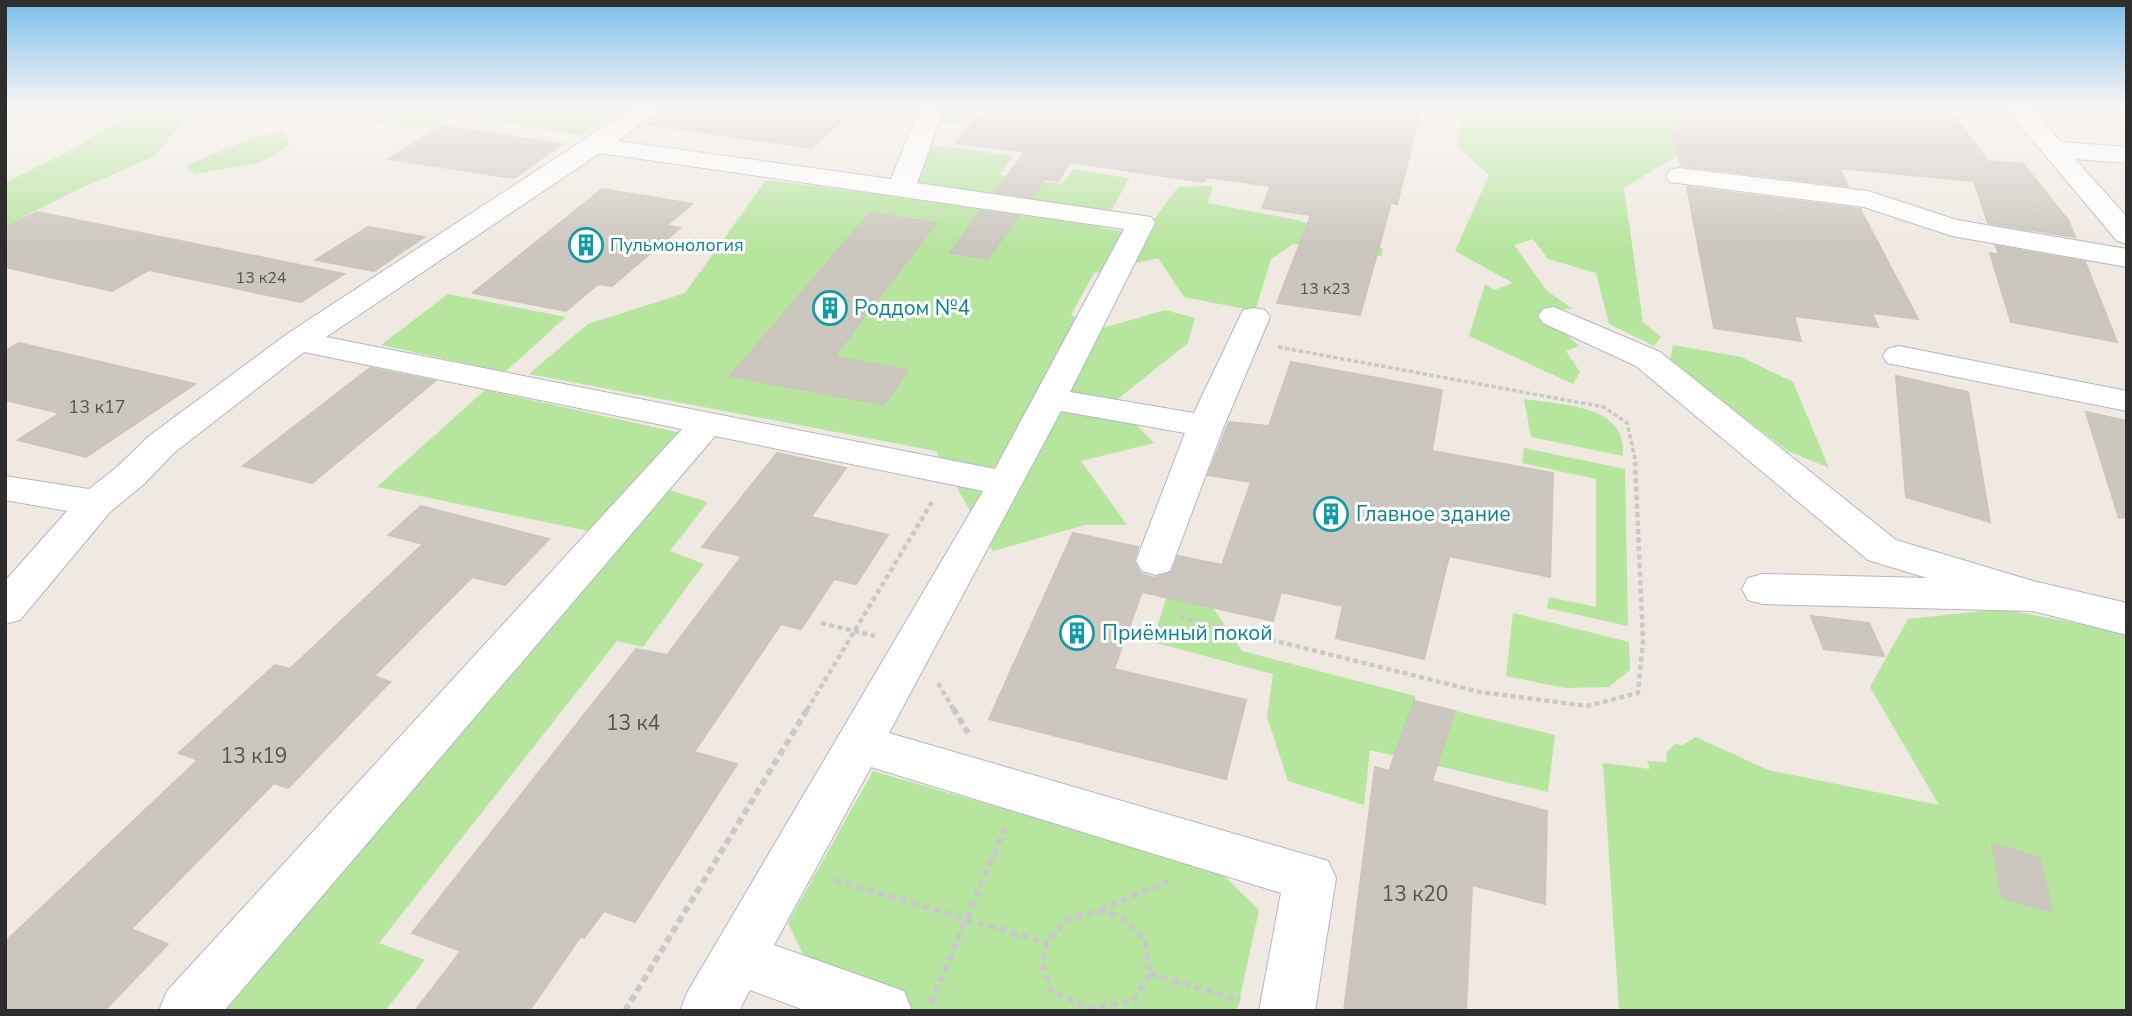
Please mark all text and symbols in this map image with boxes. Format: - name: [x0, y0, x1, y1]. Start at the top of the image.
- building icon: Пульмонология: [567, 226, 605, 264]
- place label: Пульмонология: [610, 233, 744, 257]
- house number: 13 к24: [236, 267, 287, 289]
- house number: 13 к23: [1300, 278, 1350, 300]
- building icon: Роддом №4: [811, 289, 849, 327]
- place label: Роддом №4: [854, 294, 970, 322]
- house number: 13 к17: [68, 395, 126, 419]
- building icon: Главное здание: [1312, 495, 1350, 533]
- place label: Главное здание: [1356, 500, 1511, 528]
- building icon: Приёмный покой: [1058, 614, 1096, 652]
- place label: Приёмный покой: [1102, 619, 1272, 647]
- house number: 13 к4: [606, 709, 660, 737]
- house number: 13 к19: [221, 742, 287, 770]
- house number: 13 к20: [1382, 880, 1448, 908]

